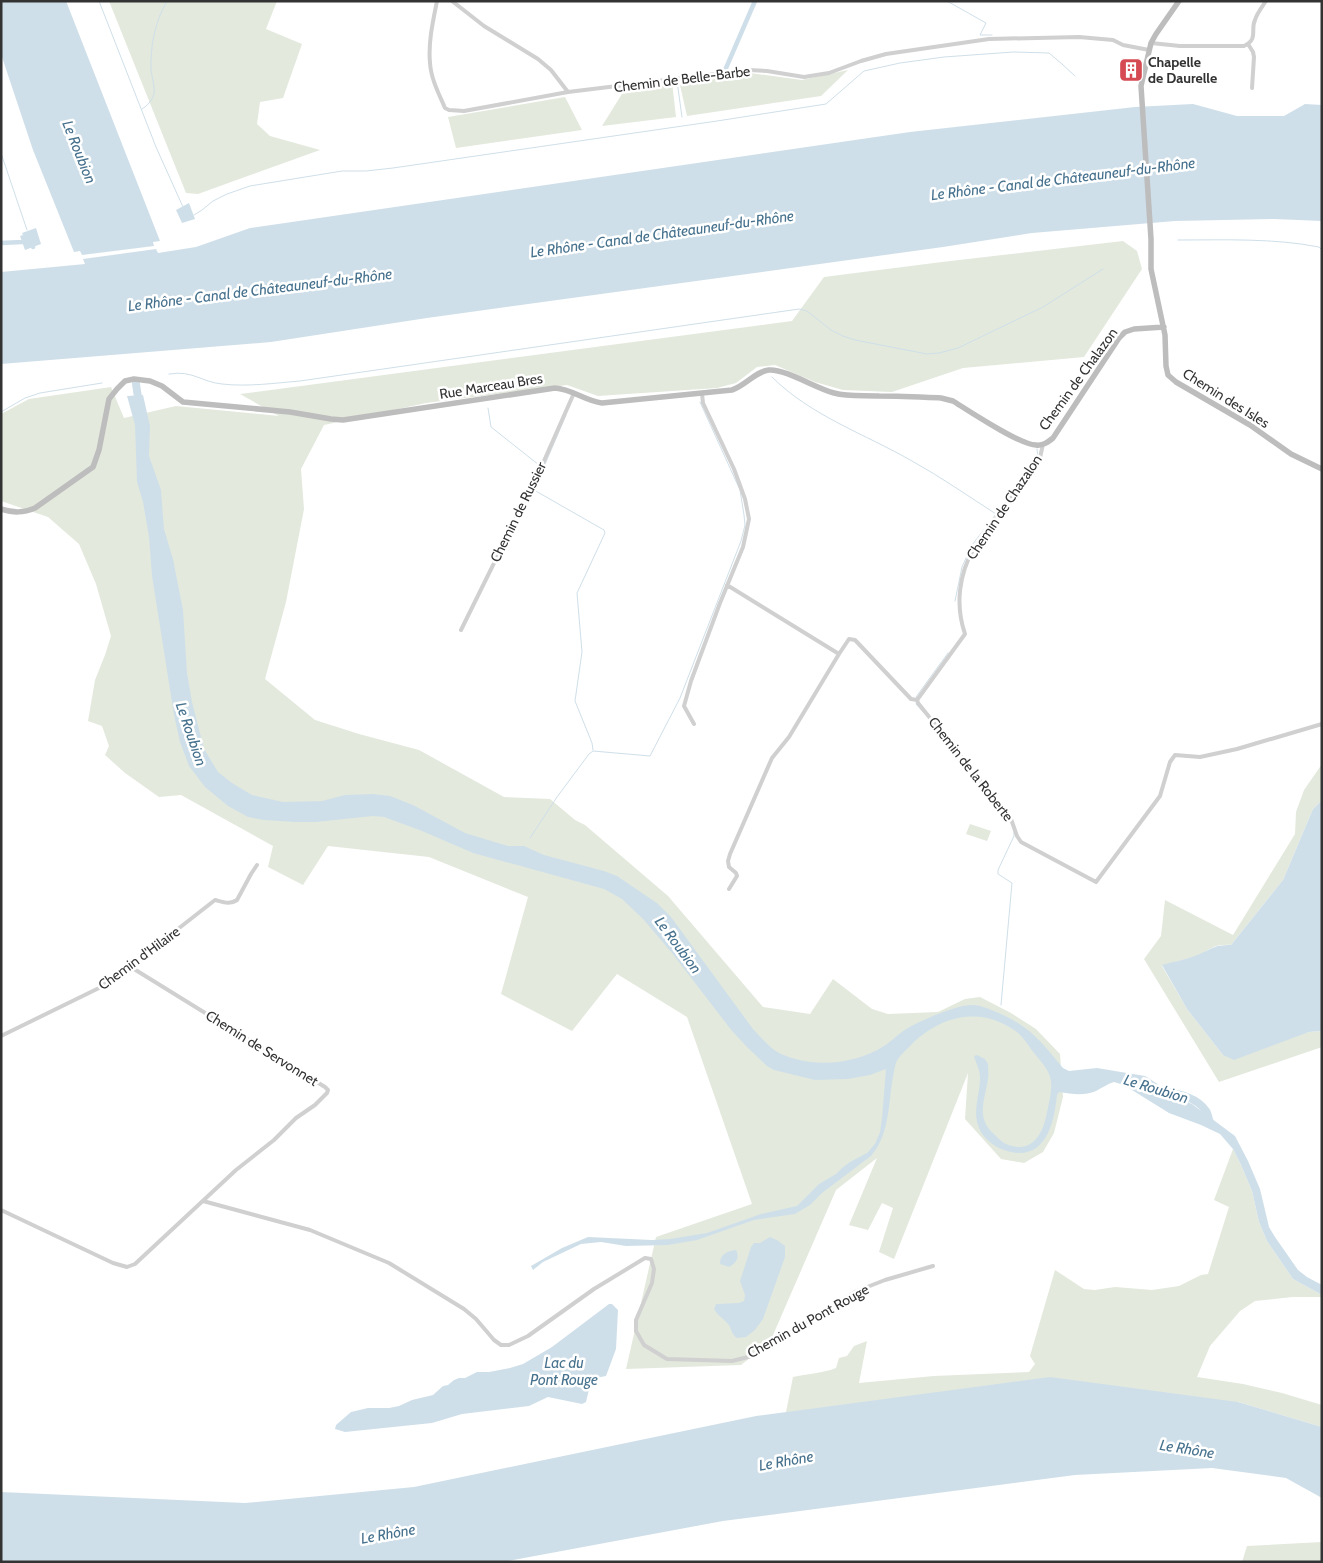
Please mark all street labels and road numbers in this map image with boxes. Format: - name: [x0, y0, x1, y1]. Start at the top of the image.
- street label: Chemin de Belle-Barbe: [613, 62, 751, 96]
- street label: Chemin de Chalazon: [1035, 324, 1121, 434]
- street label: Chemin des Isles: [1179, 364, 1273, 432]
- street label: Rue Marceau Bres: [438, 369, 544, 403]
- street label: Chemin de Chazalon: [962, 451, 1046, 563]
- street label: Chemin de Russier: [486, 458, 550, 565]
- street label: Chemin de la Roberte: [925, 713, 1017, 825]
- street label: Chemin d'Hilaire: [95, 922, 183, 994]
- street label: Chemin de Servonnet: [202, 1006, 322, 1090]
- street label: Chemin du Pont Rouge: [744, 1280, 872, 1362]

